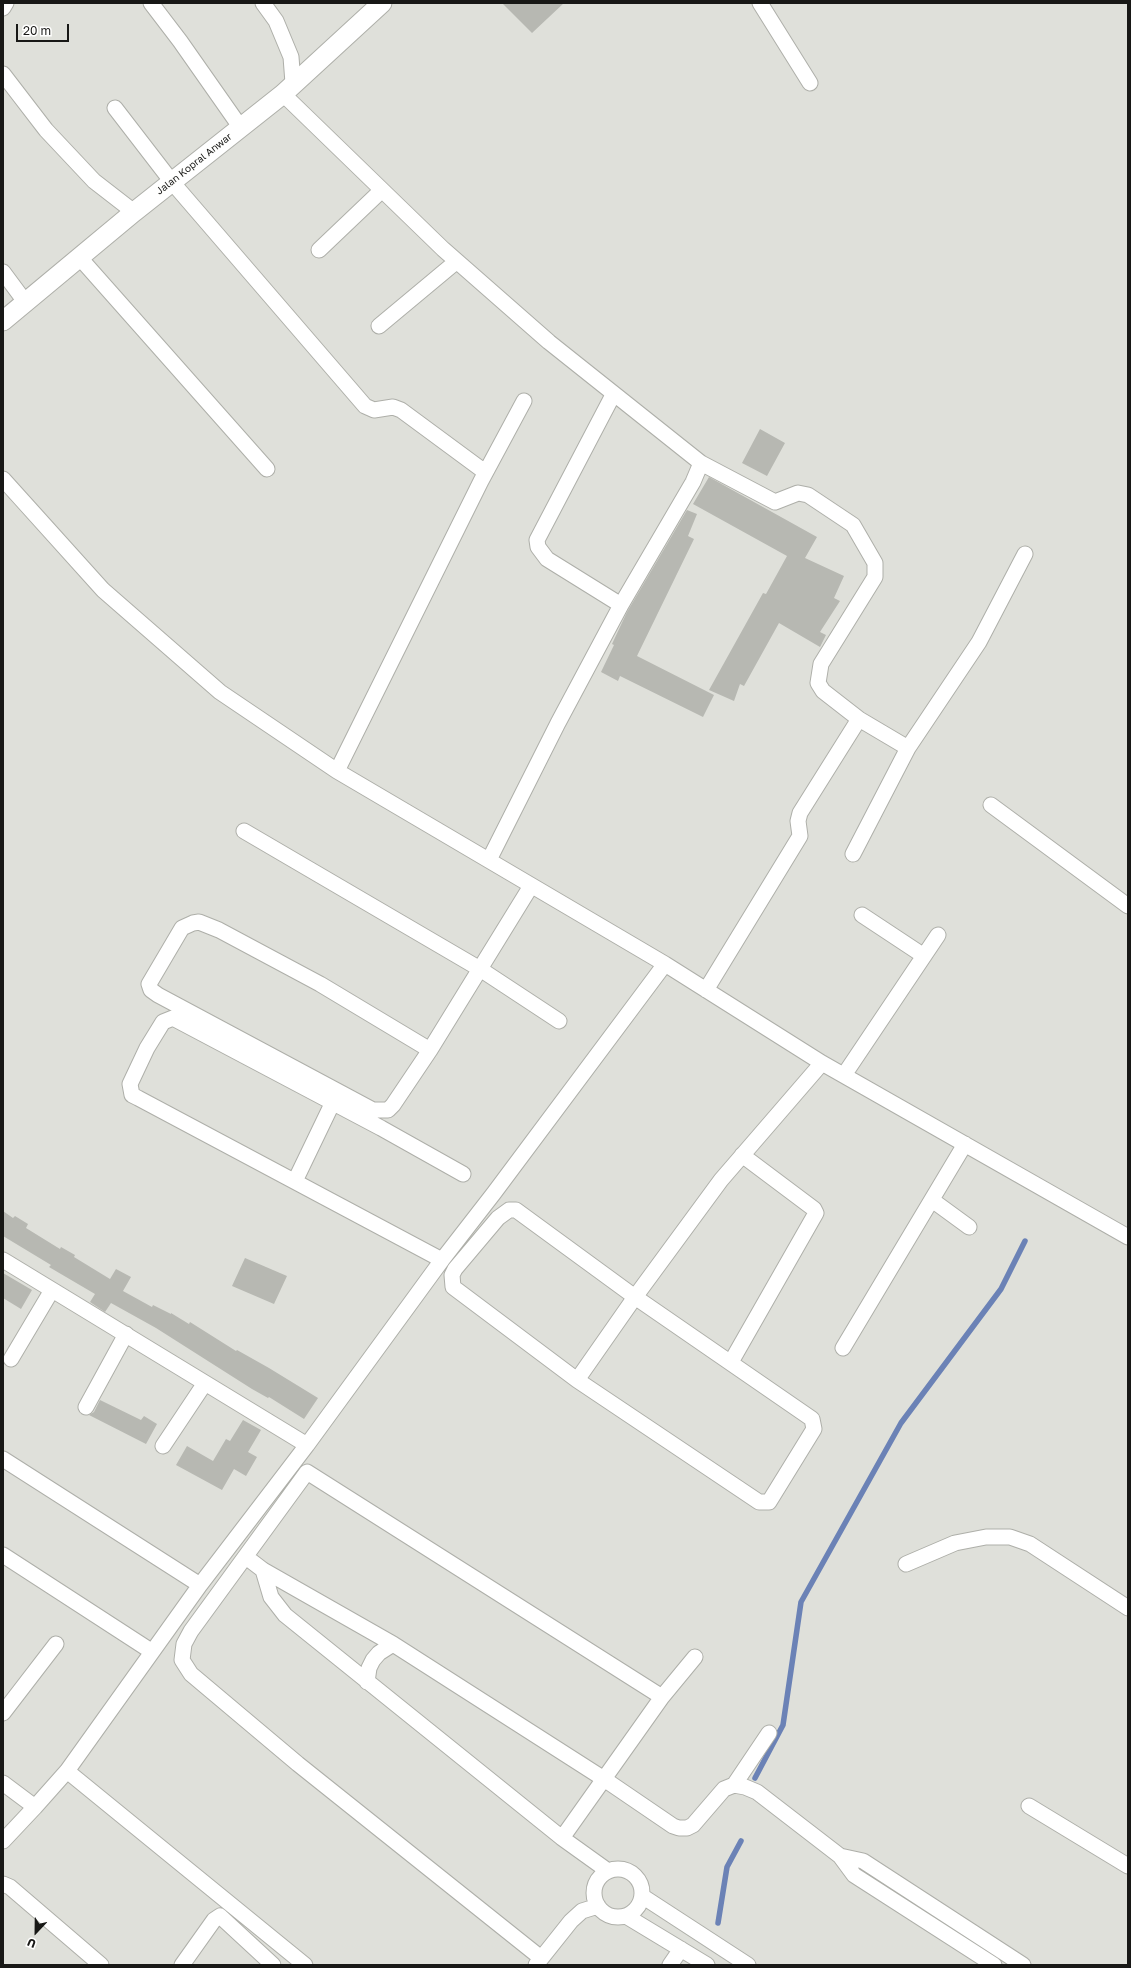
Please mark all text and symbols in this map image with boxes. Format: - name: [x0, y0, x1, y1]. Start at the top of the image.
- scale bar: [18, 16, 71, 42]
- text: 20 m: [23, 23, 51, 38]
- street label: Jalan Kopral Anwar: [154, 131, 234, 197]
- north arrow: [16, 1912, 56, 1952]
- text: U: [25, 1936, 37, 1951]

